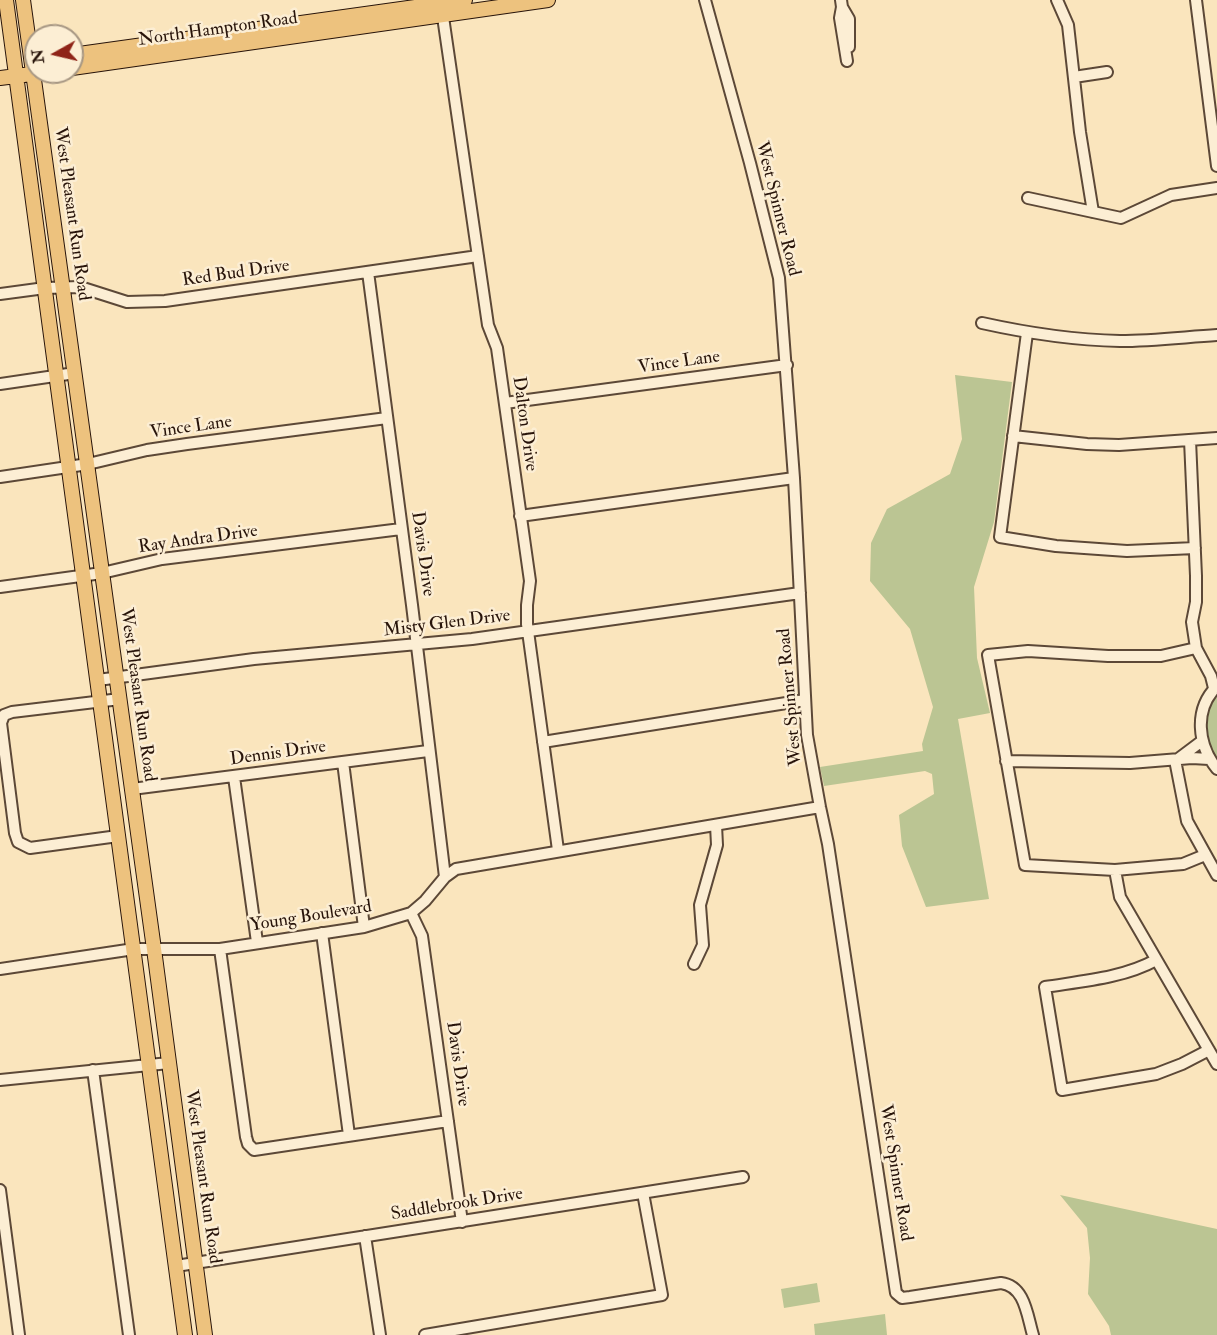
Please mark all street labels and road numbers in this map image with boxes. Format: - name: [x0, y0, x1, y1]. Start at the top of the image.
- street label: North Hampton Road: [137, 8, 299, 52]
- street label: West Pleasant Run Road: [48, 126, 94, 302]
- street label: West Spinner Road: [750, 139, 804, 279]
- street label: Red Bud Drive: [181, 256, 291, 292]
- street label: Vince Lane: [637, 347, 721, 379]
- street label: Dalton Drive: [507, 375, 541, 473]
- street label: Vince Lane: [149, 412, 233, 444]
- street label: Davis Drive: [405, 510, 439, 598]
- street label: Ray Andra Drive: [137, 521, 259, 559]
- street label: Misty Glen Drive: [382, 606, 512, 642]
- street label: West Pleasant Run Road: [114, 607, 160, 783]
- street label: West Spinner Road: [774, 627, 808, 767]
- street label: Dennis Drive: [229, 737, 327, 771]
- street label: Young Boulevard: [249, 897, 373, 937]
- street label: Davis Drive: [440, 1020, 474, 1108]
- street label: West Pleasant Run Road: [179, 1089, 225, 1265]
- street label: West Spinner Road: [874, 1103, 916, 1243]
- street label: Saddlebrook Drive: [389, 1184, 525, 1226]

